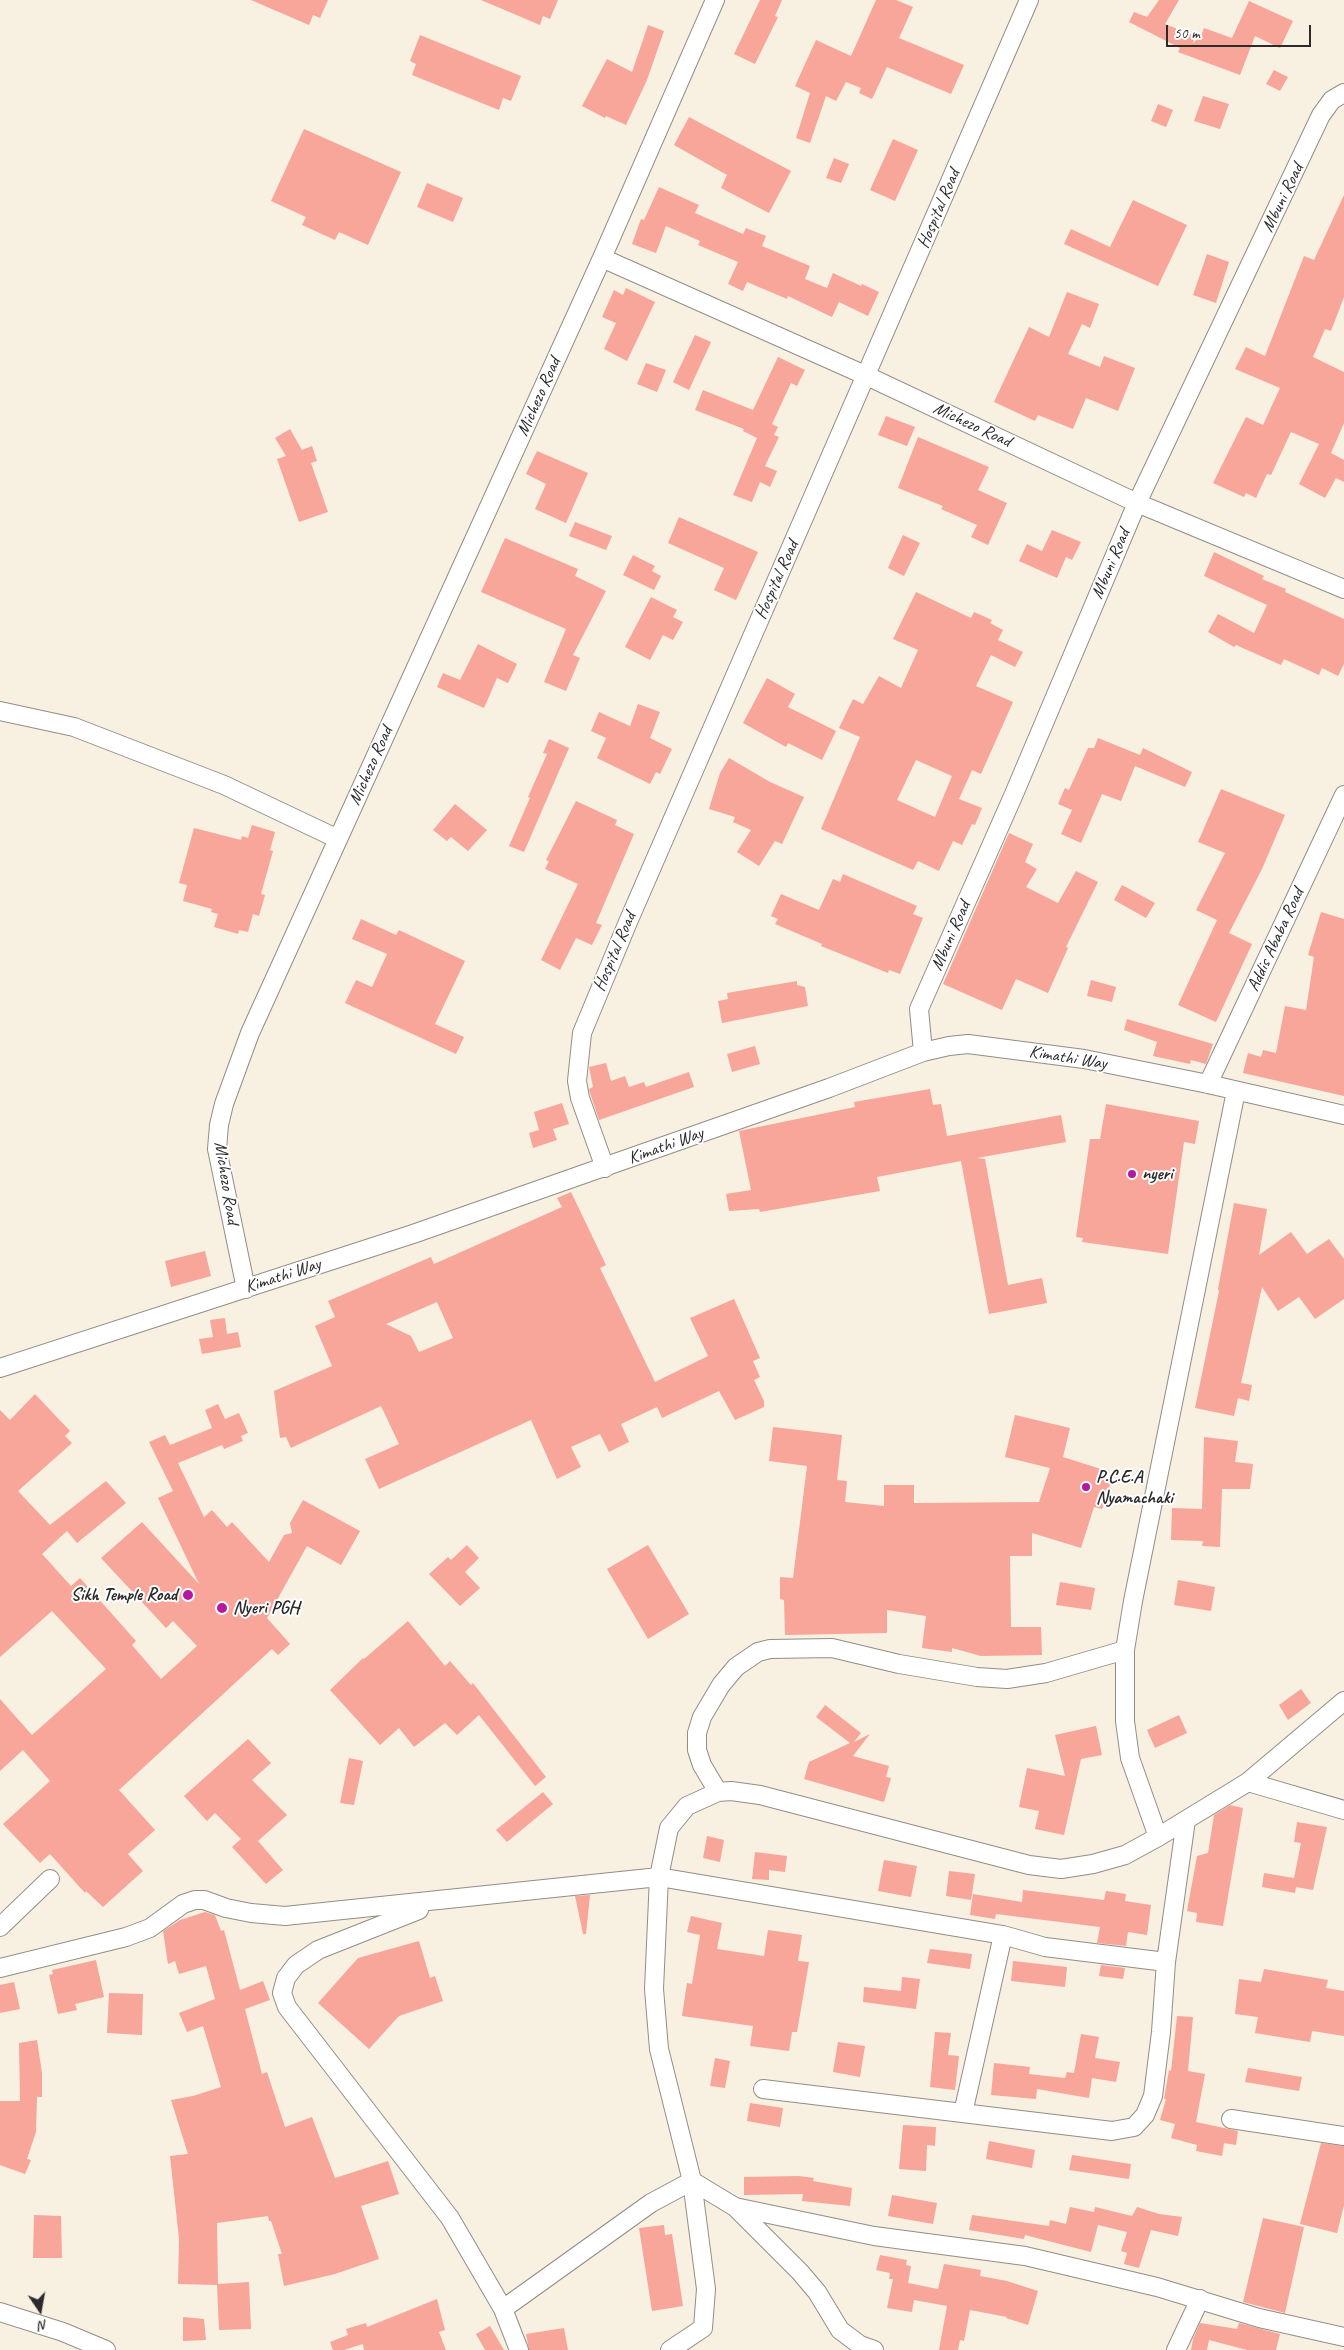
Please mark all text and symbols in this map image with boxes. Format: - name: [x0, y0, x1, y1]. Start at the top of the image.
- scale bar: [1169, 15, 1314, 47]
- text: 50 m: [1174, 24, 1200, 43]
- street label: Mbuni Road: [1257, 160, 1309, 236]
- street label: Hospital Road: [913, 166, 965, 252]
- street label: Michezo Road: [512, 354, 566, 440]
- street label: Michezo Road: [930, 398, 1014, 452]
- street label: Mbuni Road: [1087, 526, 1135, 602]
- street label: Hospital Road: [750, 537, 804, 623]
- street label: Michezo Road: [344, 723, 398, 809]
- street label: Addis Ababa Road: [1243, 885, 1309, 995]
- street label: Mbuni Road: [926, 898, 976, 974]
- street label: Hospital Road: [589, 909, 641, 995]
- street label: Kimathi Way: [1028, 1041, 1108, 1075]
- street label: Kimathi Way: [626, 1122, 706, 1170]
- street label: Michezo Road: [209, 1140, 243, 1226]
- place label: nyeri: [1142, 1163, 1172, 1185]
- marker: nyeri: [1126, 1168, 1138, 1180]
- street label: Kimathi Way: [242, 1254, 324, 1298]
- place label: P.C.E.A Nyamachaki: [1096, 1466, 1173, 1508]
- marker: P.C.E.A Nyamachaki: [1080, 1481, 1092, 1493]
- place label: Sikh Temple Road: [71, 1584, 177, 1606]
- marker: Sikh Temple Road: [181, 1588, 195, 1602]
- place label: Nyeri PGH: [233, 1597, 299, 1619]
- marker: Nyeri PGH: [215, 1601, 229, 1615]
- north arrow: [15, 2285, 65, 2335]
- text: N: [37, 2316, 49, 2334]

